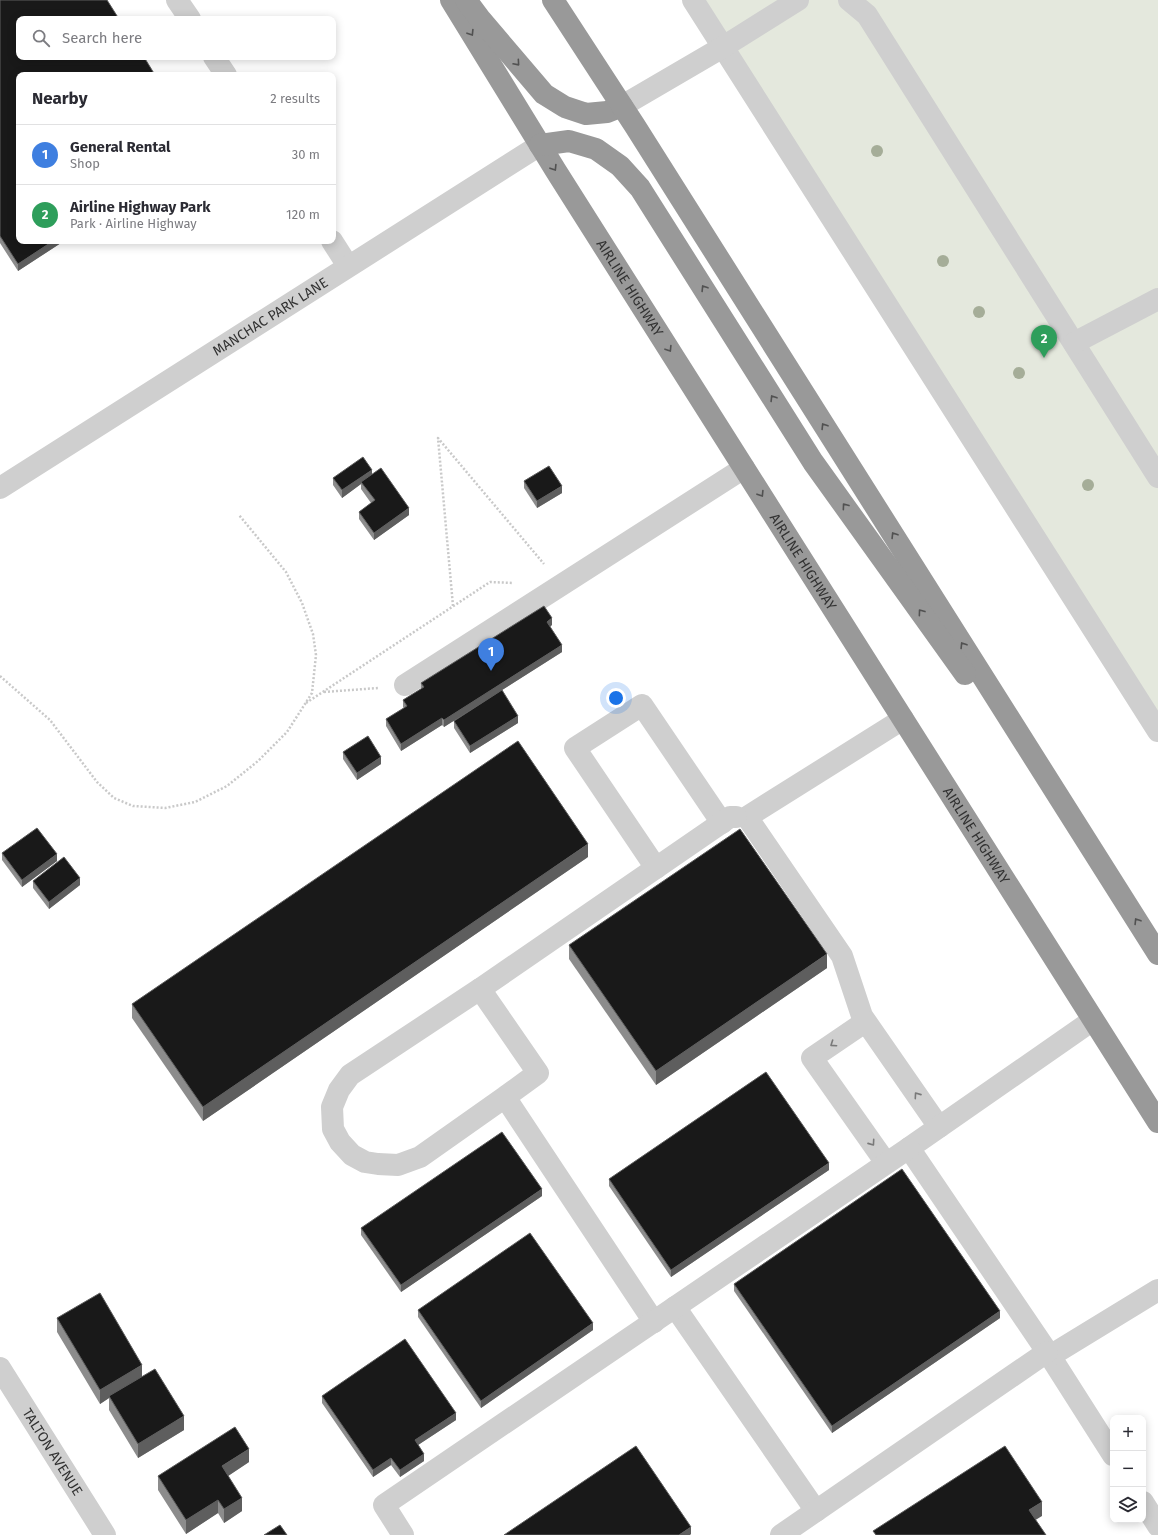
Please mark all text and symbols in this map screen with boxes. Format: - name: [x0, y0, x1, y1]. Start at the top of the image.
- search box: [16, 16, 336, 60]
- icon: search: [30, 27, 52, 49]
- text: Search here: [62, 29, 142, 47]
- one-way arrow: [467, 29, 474, 36]
- one-way arrow: [513, 58, 520, 65]
- text: Nearby: [32, 88, 87, 109]
- text: 2 results: [270, 91, 320, 106]
- text: General Rental: [70, 138, 171, 156]
- text: 1: [42, 147, 48, 162]
- text: 30 m: [292, 147, 320, 162]
- text: Shop: [70, 156, 100, 171]
- one-way arrow: [550, 164, 557, 171]
- text: Airline Highway Park: [70, 198, 211, 216]
- text: 2: [42, 207, 48, 222]
- text: 120 m: [286, 207, 320, 222]
- text: Park · Airline Highway: [70, 216, 197, 231]
- street label: AIRLINE HIGHWAY: [593, 237, 667, 340]
- street label: MANCHAC PARK LANE: [210, 274, 331, 360]
- one-way arrow: [701, 285, 708, 292]
- pin: 2: [1031, 325, 1057, 358]
- one-way arrow: [664, 345, 671, 352]
- one-way arrow: [770, 395, 778, 402]
- one-way arrow: [822, 423, 829, 430]
- one-way arrow: [756, 490, 764, 497]
- one-way arrow: [843, 504, 850, 511]
- street label: AIRLINE HIGHWAY: [766, 510, 840, 614]
- one-way arrow: [891, 533, 898, 540]
- one-way arrow: [919, 610, 926, 617]
- pin: 1: [478, 638, 504, 671]
- one-way arrow: [960, 642, 968, 649]
- your location: [606, 688, 626, 708]
- street label: AIRLINE HIGHWAY: [939, 784, 1013, 887]
- one-way arrow: [1134, 918, 1142, 925]
- one-way arrow: [830, 1039, 837, 1047]
- one-way arrow: [915, 1093, 922, 1100]
- one-way arrow: [867, 1139, 874, 1146]
- street label: TALTON AVENUE: [19, 1405, 86, 1499]
- map controls: [1110, 1415, 1146, 1523]
- button: +: [1110, 1415, 1146, 1451]
- button: −: [1110, 1451, 1146, 1487]
- button: layers: [1110, 1487, 1146, 1523]

